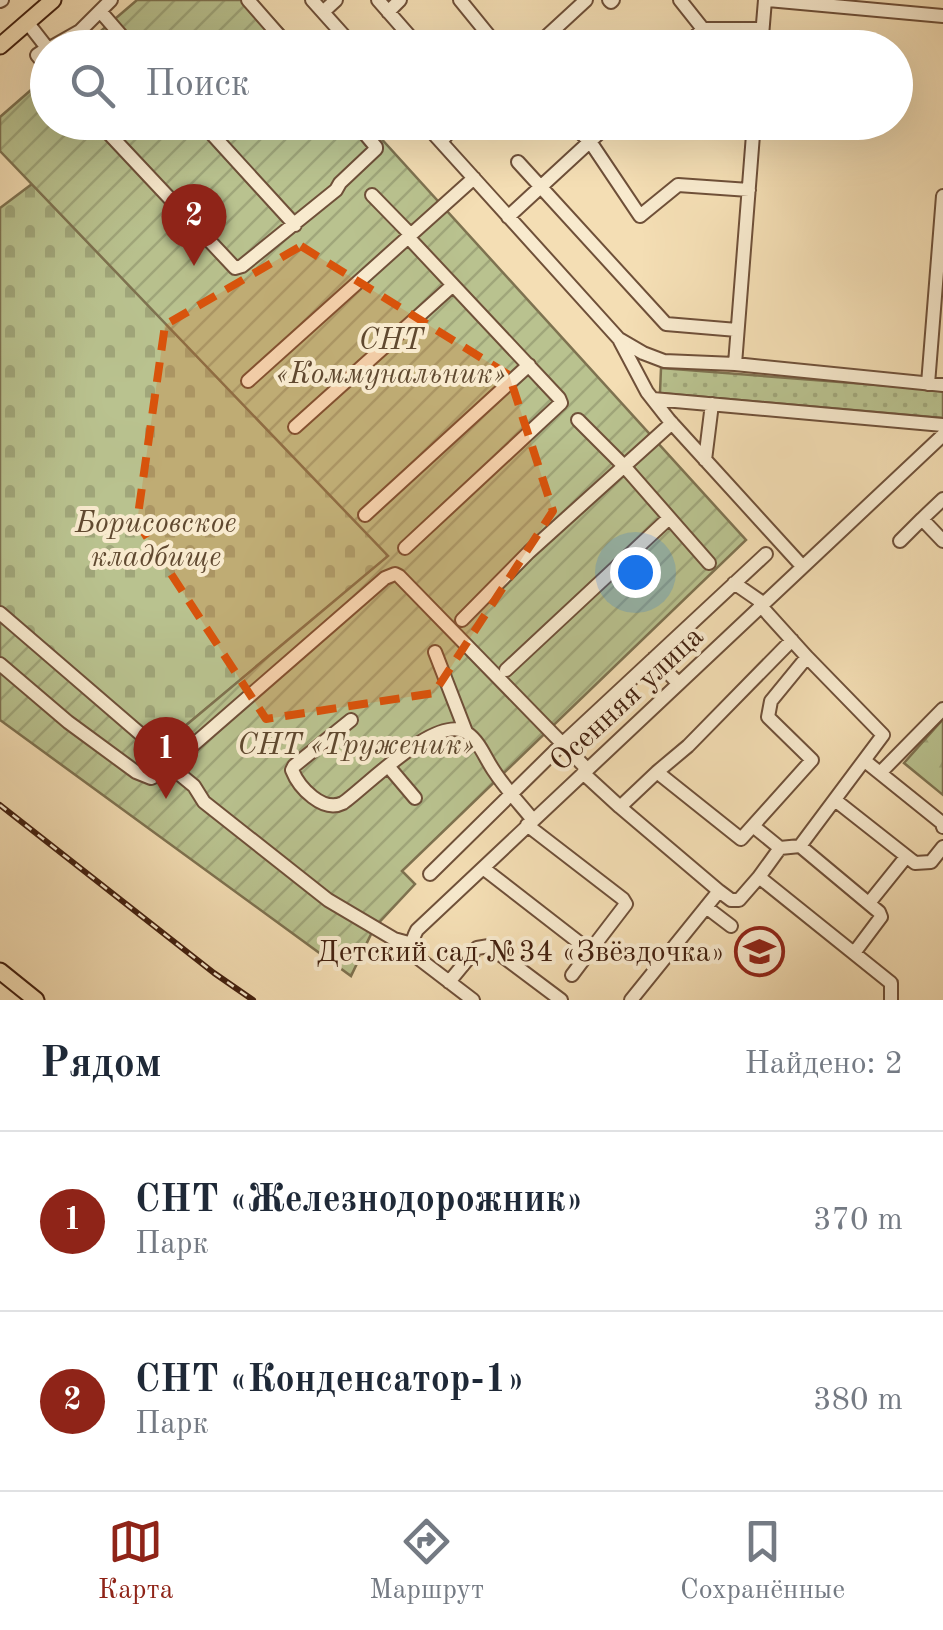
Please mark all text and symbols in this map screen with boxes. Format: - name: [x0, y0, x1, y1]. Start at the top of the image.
- search box: [30, 30, 913, 140]
- icon: search: [65, 58, 120, 113]
- text: Поиск: [145, 66, 250, 104]
- pin: 2: [162, 184, 226, 266]
- park label: СНТ «Коммунальник»: [276, 326, 506, 390]
- park label: Борисовское кладбище: [74, 509, 237, 573]
- your location: [610, 547, 661, 598]
- street label: Осенняя улица: [545, 621, 710, 778]
- pin: 1: [134, 716, 198, 799]
- park label: СНТ «Труженик»: [237, 731, 475, 761]
- school or university icon: Детский сад №34 «Звёздочка»: [734, 925, 786, 977]
- place label: Детский сад №34 «Звёздочка»: [317, 938, 725, 968]
- text: Рядом: [40, 1044, 162, 1086]
- text: Найдено: 2: [744, 1049, 903, 1081]
- text: СНТ «Железнодорожник»: [135, 1182, 584, 1220]
- text: 1: [63, 1205, 82, 1237]
- text: 370 m: [813, 1205, 903, 1237]
- text: Парк: [135, 1229, 209, 1261]
- text: СНТ «Конденсатор-1»: [135, 1362, 525, 1400]
- text: 2: [63, 1385, 82, 1417]
- text: 380 m: [813, 1385, 903, 1417]
- text: Парк: [135, 1409, 209, 1441]
- tab: Карта: [98, 1514, 174, 1609]
- tab: Маршрут: [369, 1514, 484, 1609]
- tab: Сохранённые: [680, 1514, 845, 1609]

